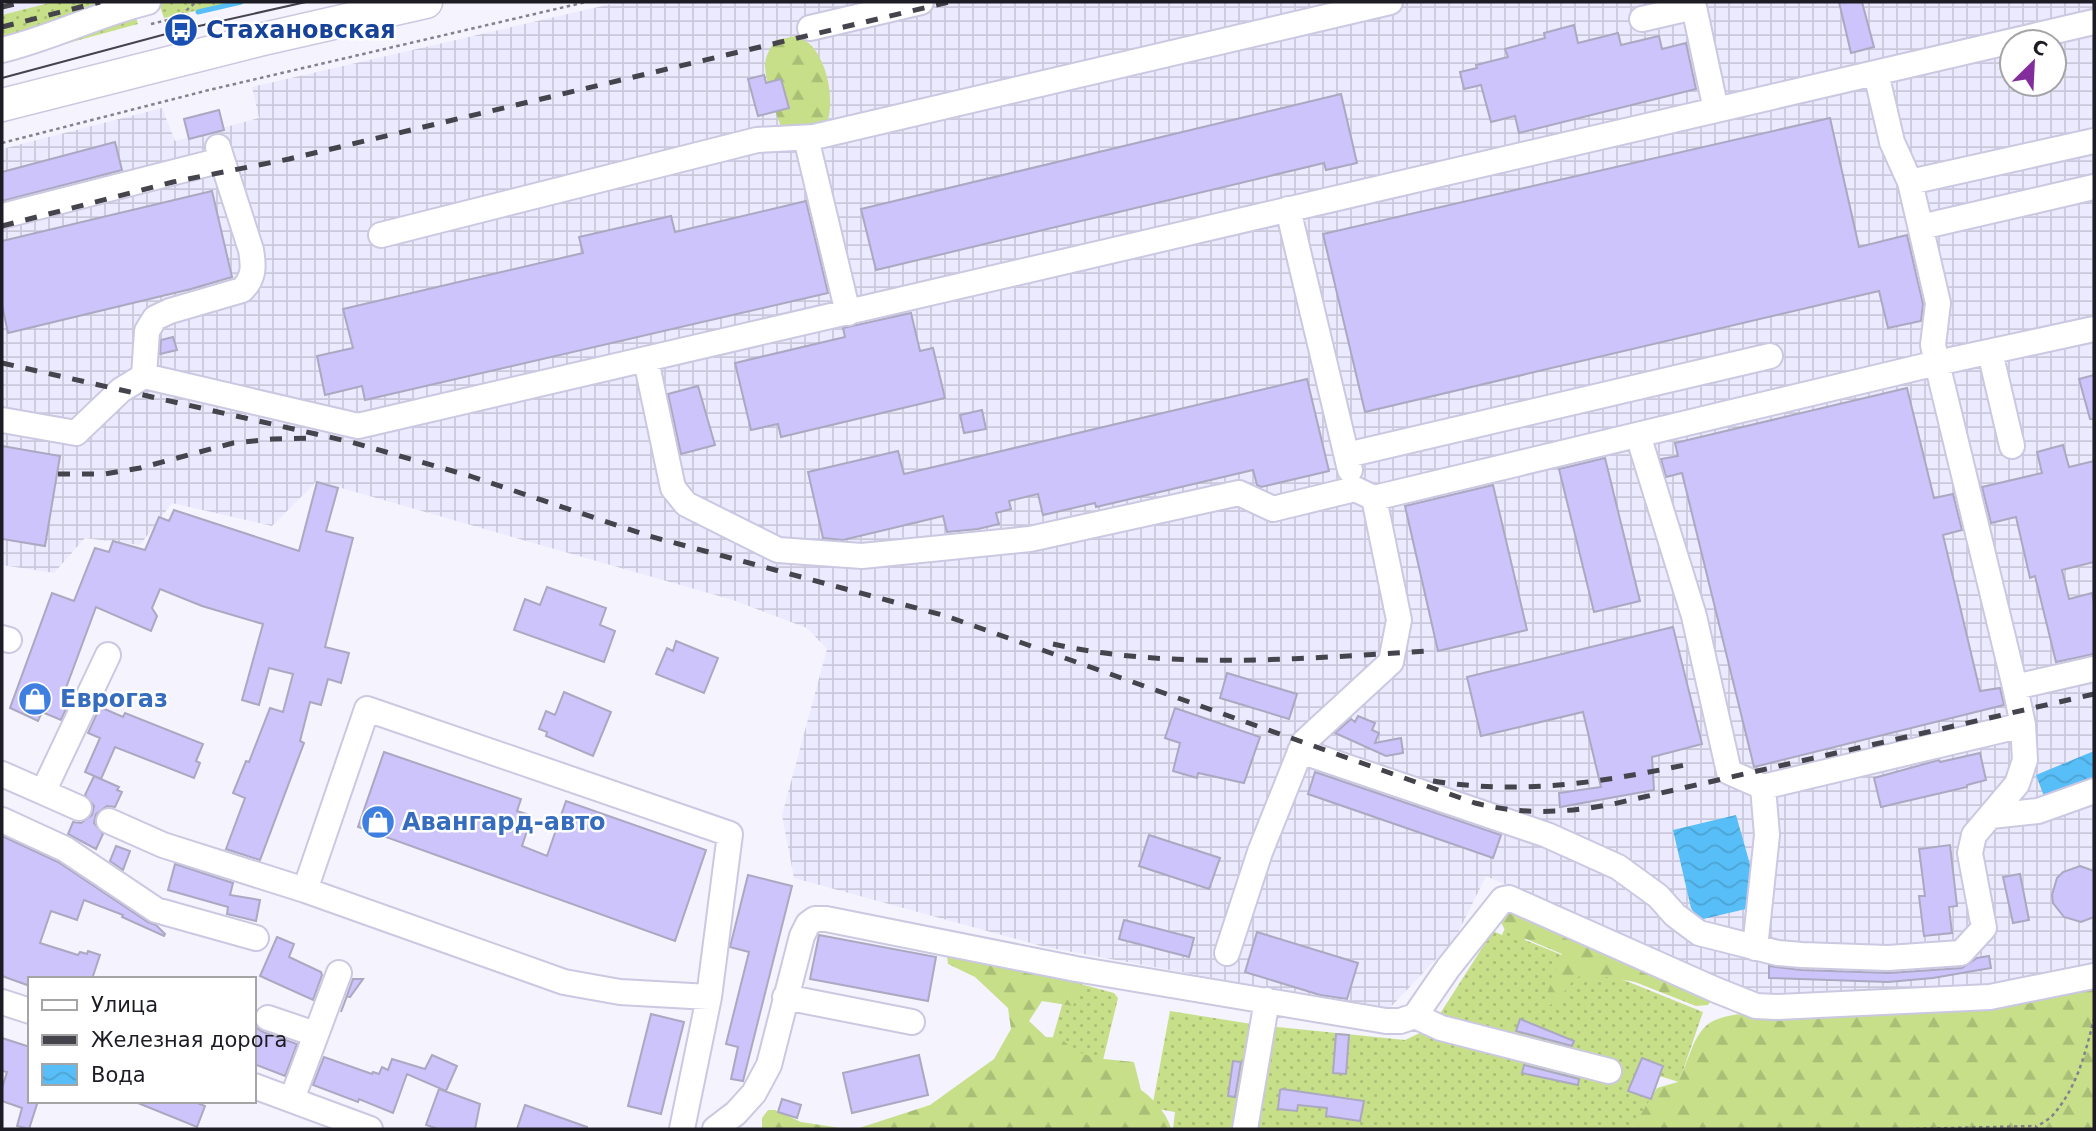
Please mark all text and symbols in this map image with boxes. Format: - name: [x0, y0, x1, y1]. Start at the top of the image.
- bus stop icon: Стахановская: [162, 11, 200, 49]
- place label: Стахановская: [206, 16, 396, 44]
- north arrow: [1998, 28, 2068, 98]
- text: С: [2029, 35, 2051, 60]
- shop icon: Еврогаз: [16, 680, 54, 718]
- place label: Еврогаз: [60, 685, 168, 713]
- shop icon: Авангард-авто: [359, 803, 397, 841]
- place label: Авангард-авто: [402, 808, 606, 836]
- legend: [28, 977, 256, 1103]
- text: Улица: [91, 993, 158, 1017]
- text: Железная дорога: [91, 1028, 287, 1052]
- text: Вода: [91, 1063, 146, 1087]

